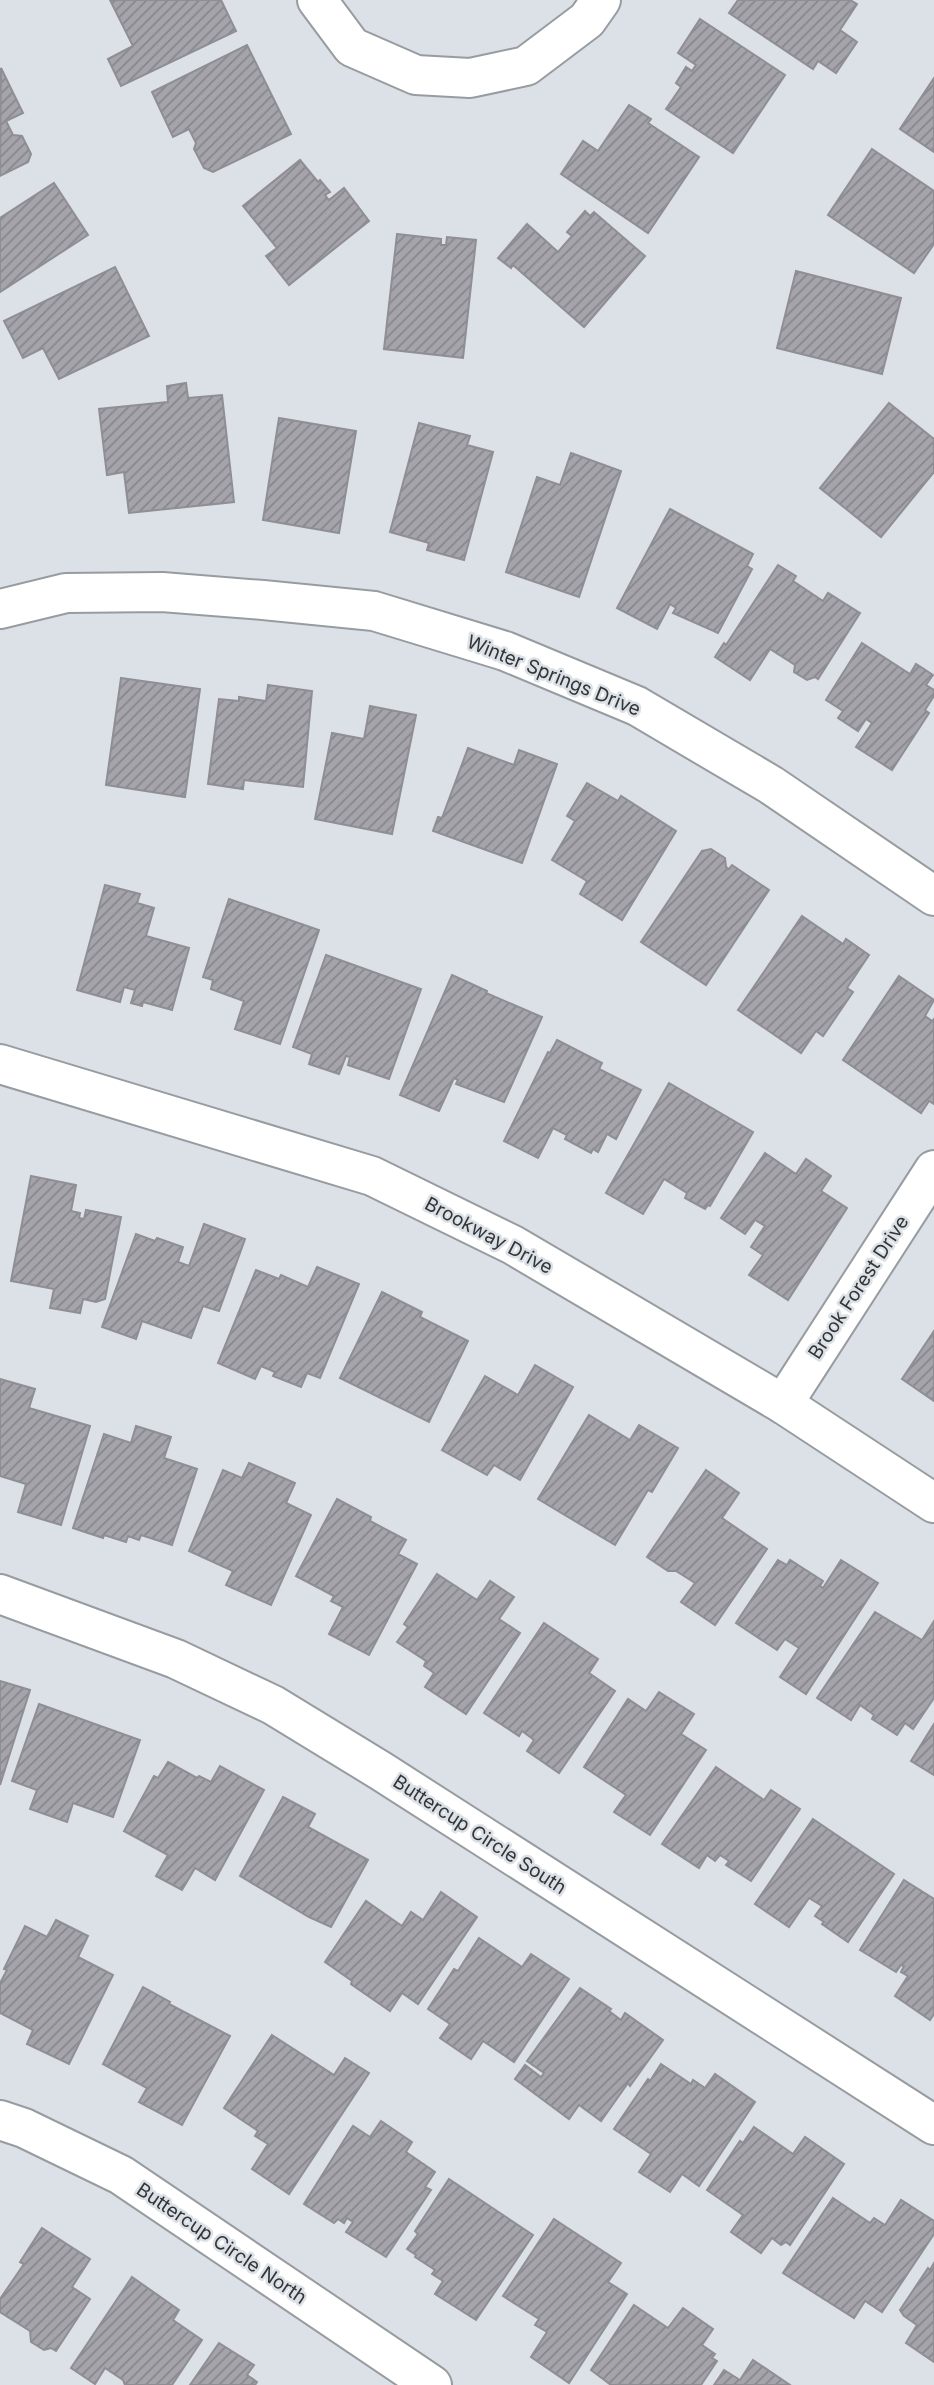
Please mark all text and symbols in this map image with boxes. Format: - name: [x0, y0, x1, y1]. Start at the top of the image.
- street label: Winter Springs Drive: [464, 630, 644, 721]
- street label: Brookway Drive: [421, 1192, 557, 1279]
- street label: Brook Forest Drive: [803, 1211, 913, 1363]
- street label: Buttercup Circle South: [389, 1770, 571, 1899]
- street label: Buttercup Circle North: [132, 2178, 311, 2309]

